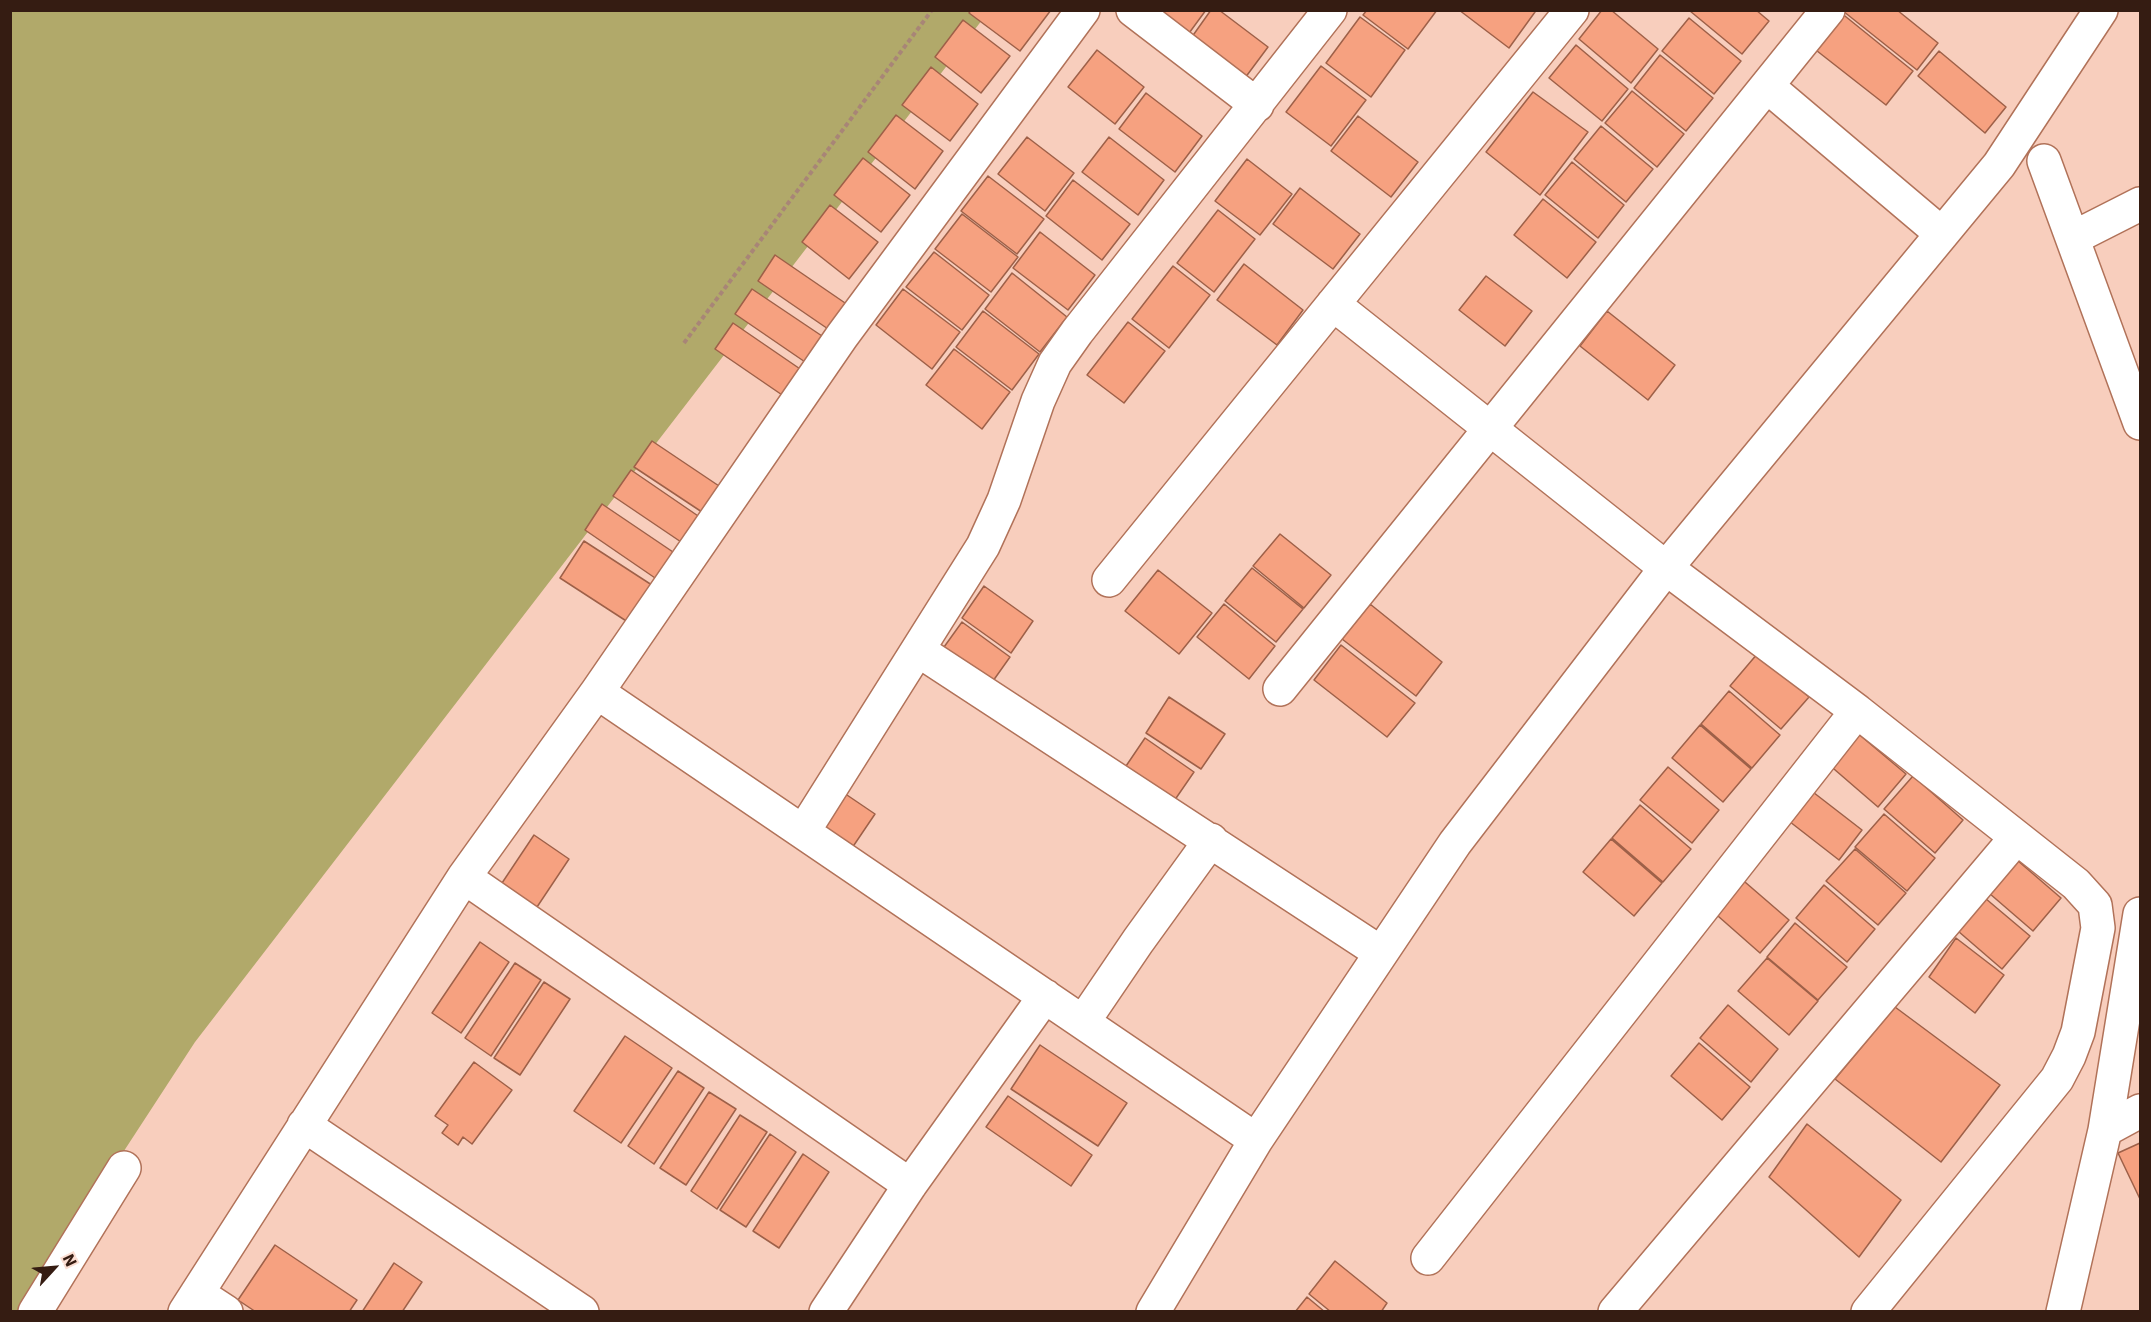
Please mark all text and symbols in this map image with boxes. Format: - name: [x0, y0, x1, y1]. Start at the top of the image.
- north arrow: [24, 1238, 84, 1298]
- text: N: [59, 1251, 82, 1270]

